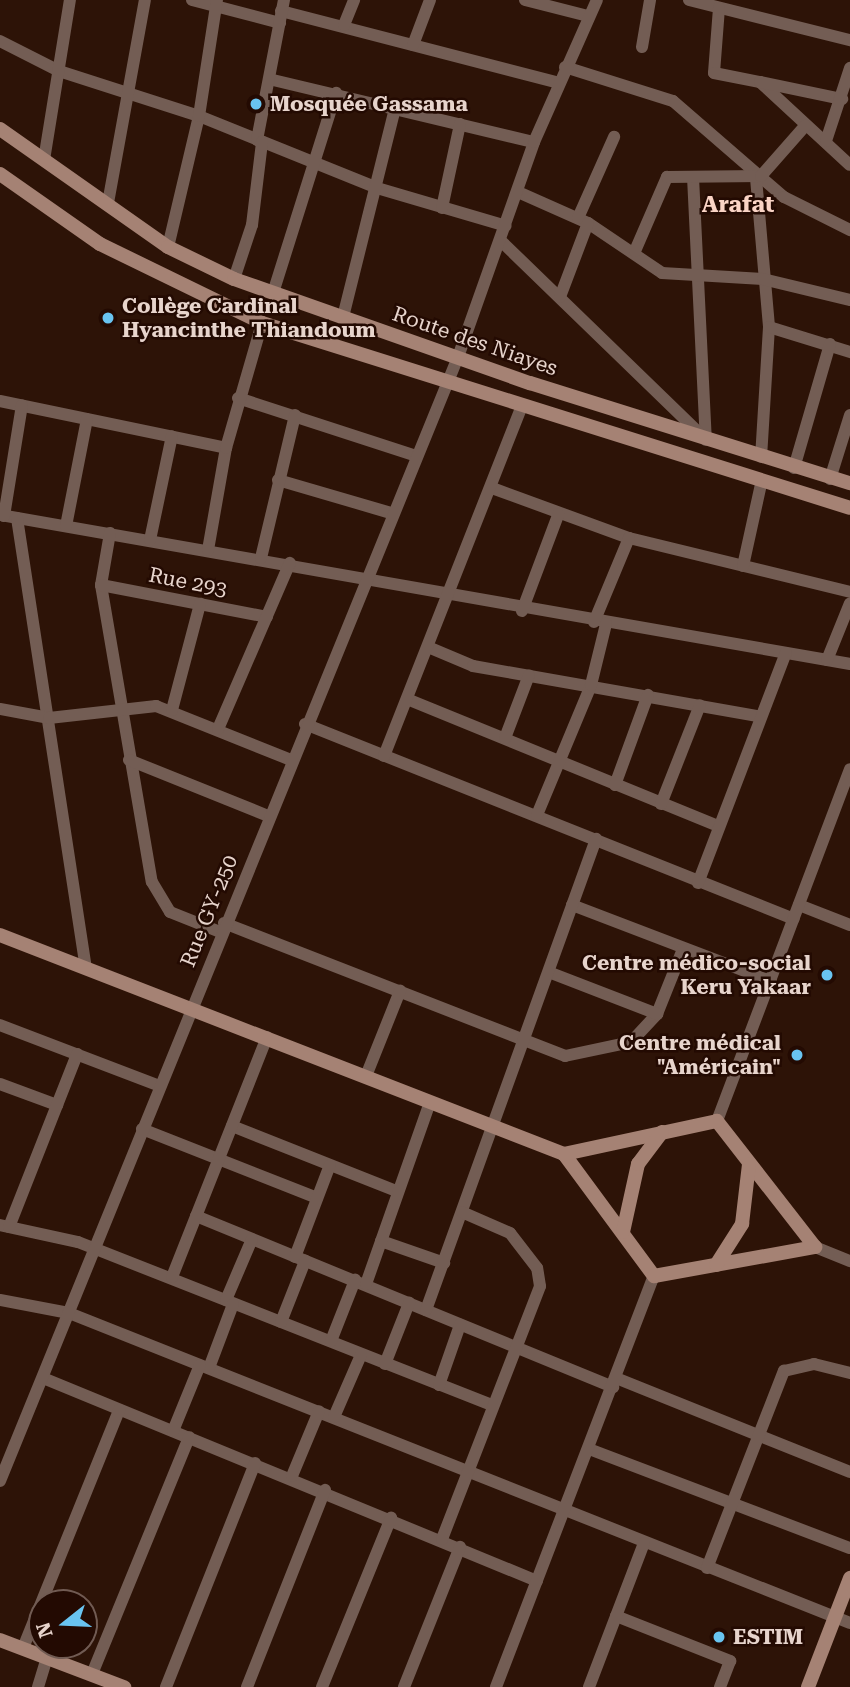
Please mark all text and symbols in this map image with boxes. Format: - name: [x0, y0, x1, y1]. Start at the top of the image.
- place label: Mosquée Gassama: [270, 91, 468, 117]
- marker: Mosquée Gassama: [248, 96, 264, 112]
- district label: Arafat: [702, 191, 774, 219]
- place label: Collège Cardinal Hyancinthe Thiandoum: [122, 293, 376, 343]
- street label: Route des Niayes: [389, 301, 561, 381]
- marker: Collège Cardinal Hyancinthe Thiandoum: [100, 310, 116, 326]
- street label: Rue 293: [147, 562, 229, 602]
- street label: Rue GY-250: [175, 851, 243, 971]
- place label: Centre médico-social Keru Yakaar: [582, 950, 811, 1000]
- marker: Centre médico-social Keru Yakaar: [817, 965, 837, 985]
- place label: Centre médical "Américain": [619, 1030, 781, 1080]
- marker: Centre médical "Américain": [787, 1045, 807, 1065]
- north arrow: [28, 1589, 98, 1659]
- text: N: [31, 1620, 58, 1641]
- place label: ESTIM: [733, 1624, 803, 1650]
- marker: ESTIM: [711, 1629, 727, 1645]

